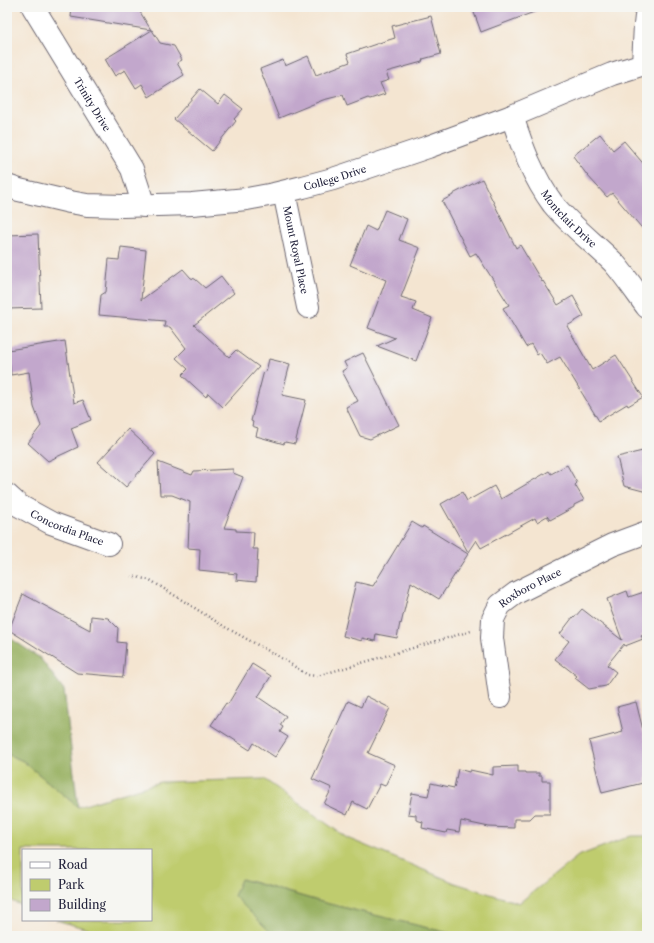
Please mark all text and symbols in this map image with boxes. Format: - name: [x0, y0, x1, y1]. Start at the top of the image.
- street label: Trinity Drive: [71, 75, 114, 134]
- street label: College Drive: [302, 162, 368, 193]
- street label: Montclair Drive: [538, 187, 600, 250]
- street label: Mount Royal Place: [281, 204, 312, 295]
- street label: Concordia Place: [28, 506, 106, 548]
- street label: Roxboro Place: [496, 565, 564, 610]
- legend: [22, 849, 152, 921]
- text: Road: [58, 857, 88, 872]
- text: Park: [58, 877, 85, 892]
- text: Building: [58, 897, 106, 912]

